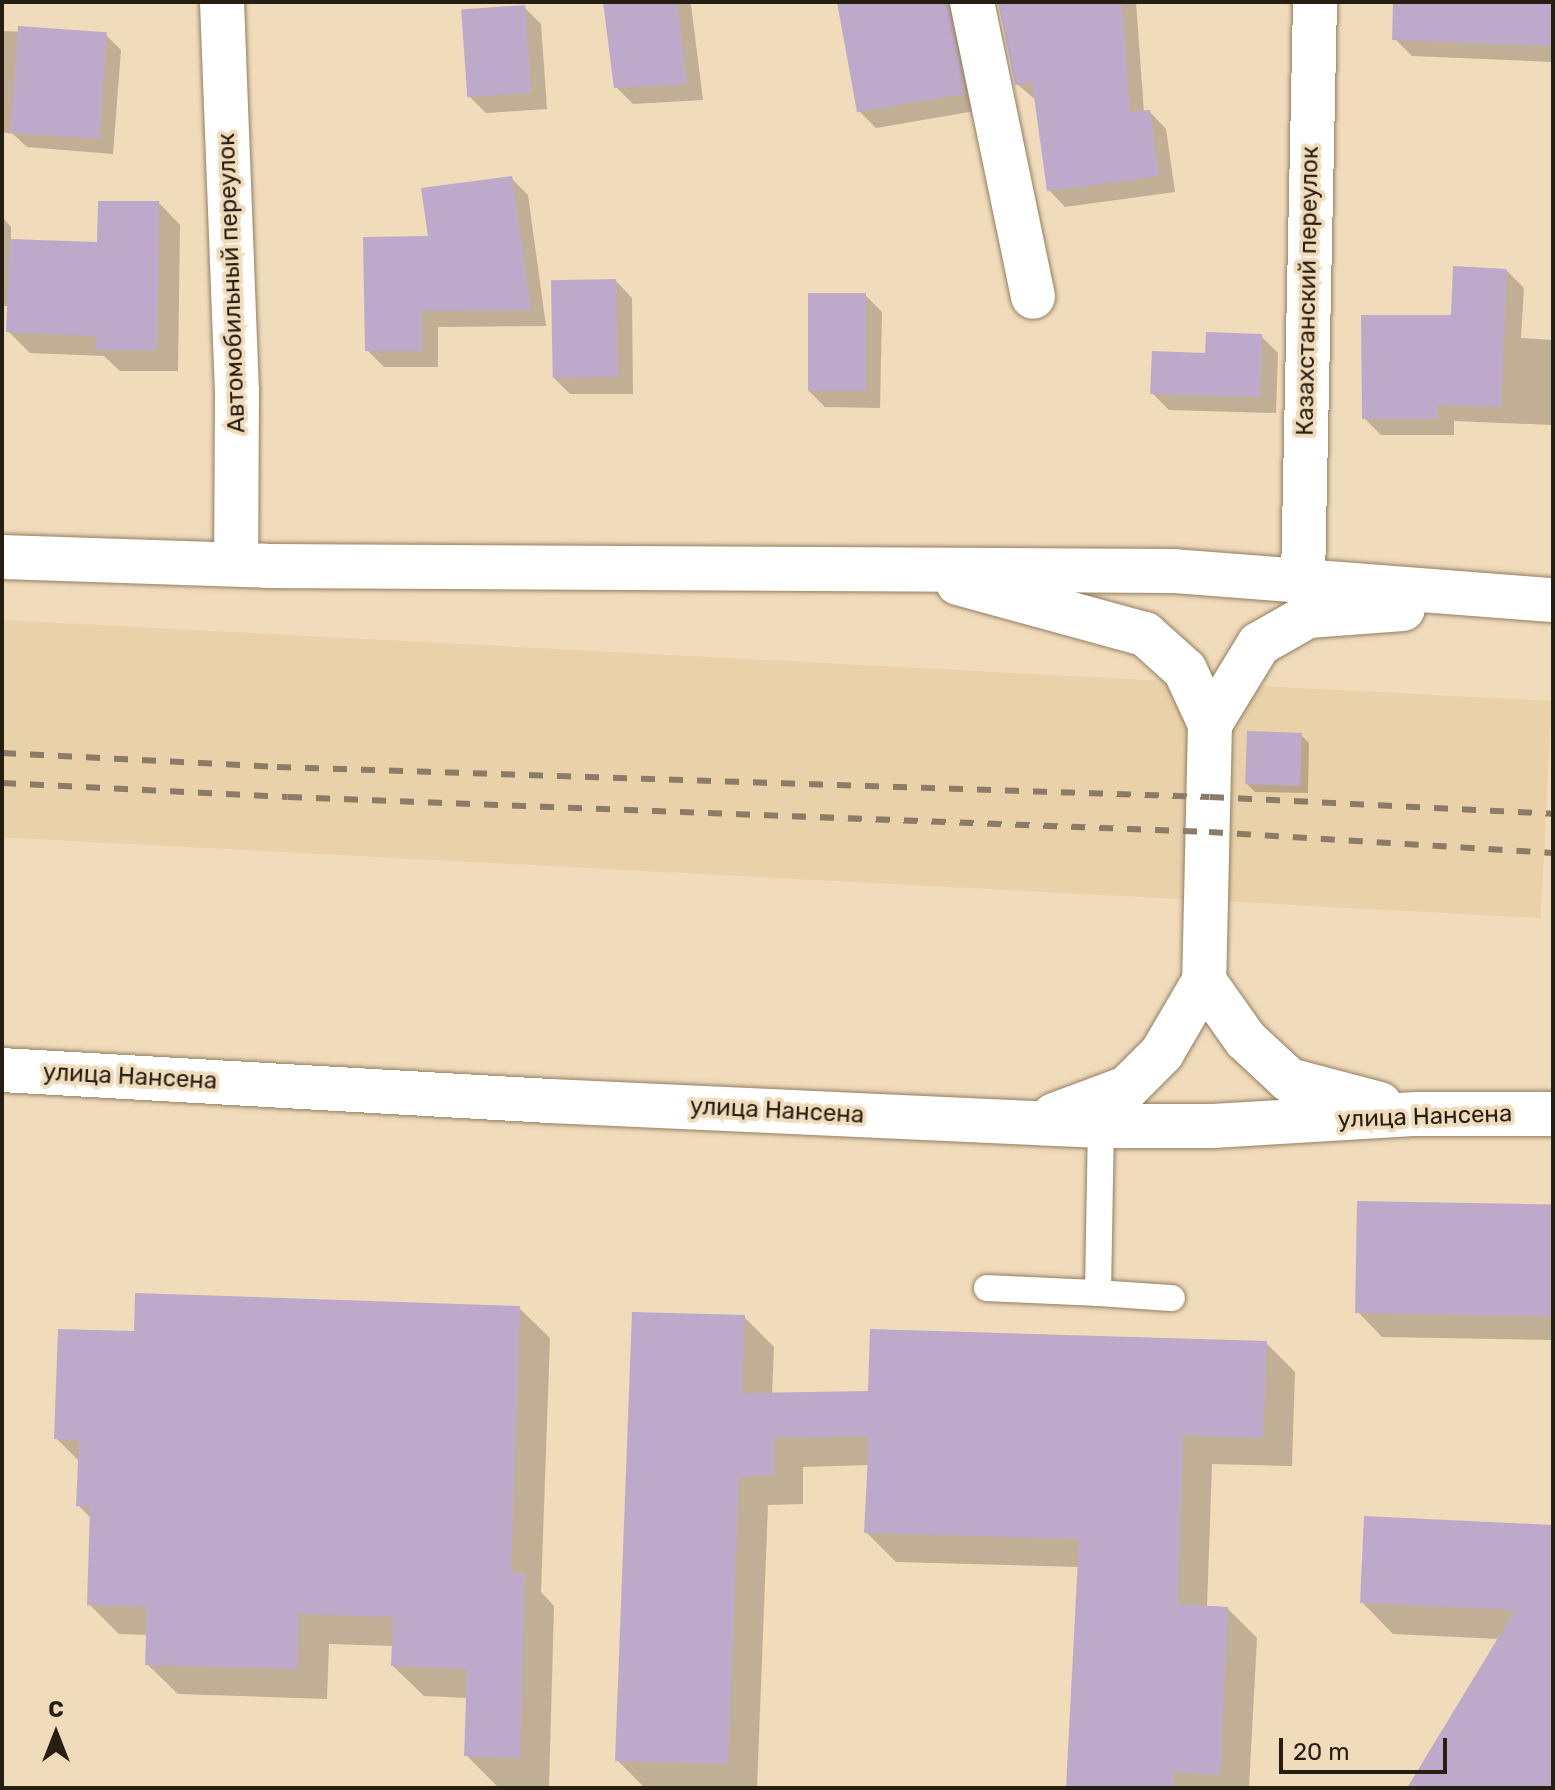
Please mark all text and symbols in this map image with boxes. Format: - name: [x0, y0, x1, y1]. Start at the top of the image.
- street label: Автомобильный переулок: [212, 132, 252, 434]
- street label: Казахстанский переулок: [1291, 146, 1325, 436]
- street label: улица Нансена: [42, 1058, 218, 1096]
- street label: улица Нансена: [689, 1092, 865, 1130]
- street label: улица Нансена: [1337, 1100, 1513, 1134]
- north arrow: [16, 1694, 96, 1774]
- text: С: [48, 1696, 64, 1723]
- scale bar: [1283, 1722, 1451, 1772]
- text: 20 m: [1293, 1738, 1350, 1766]

